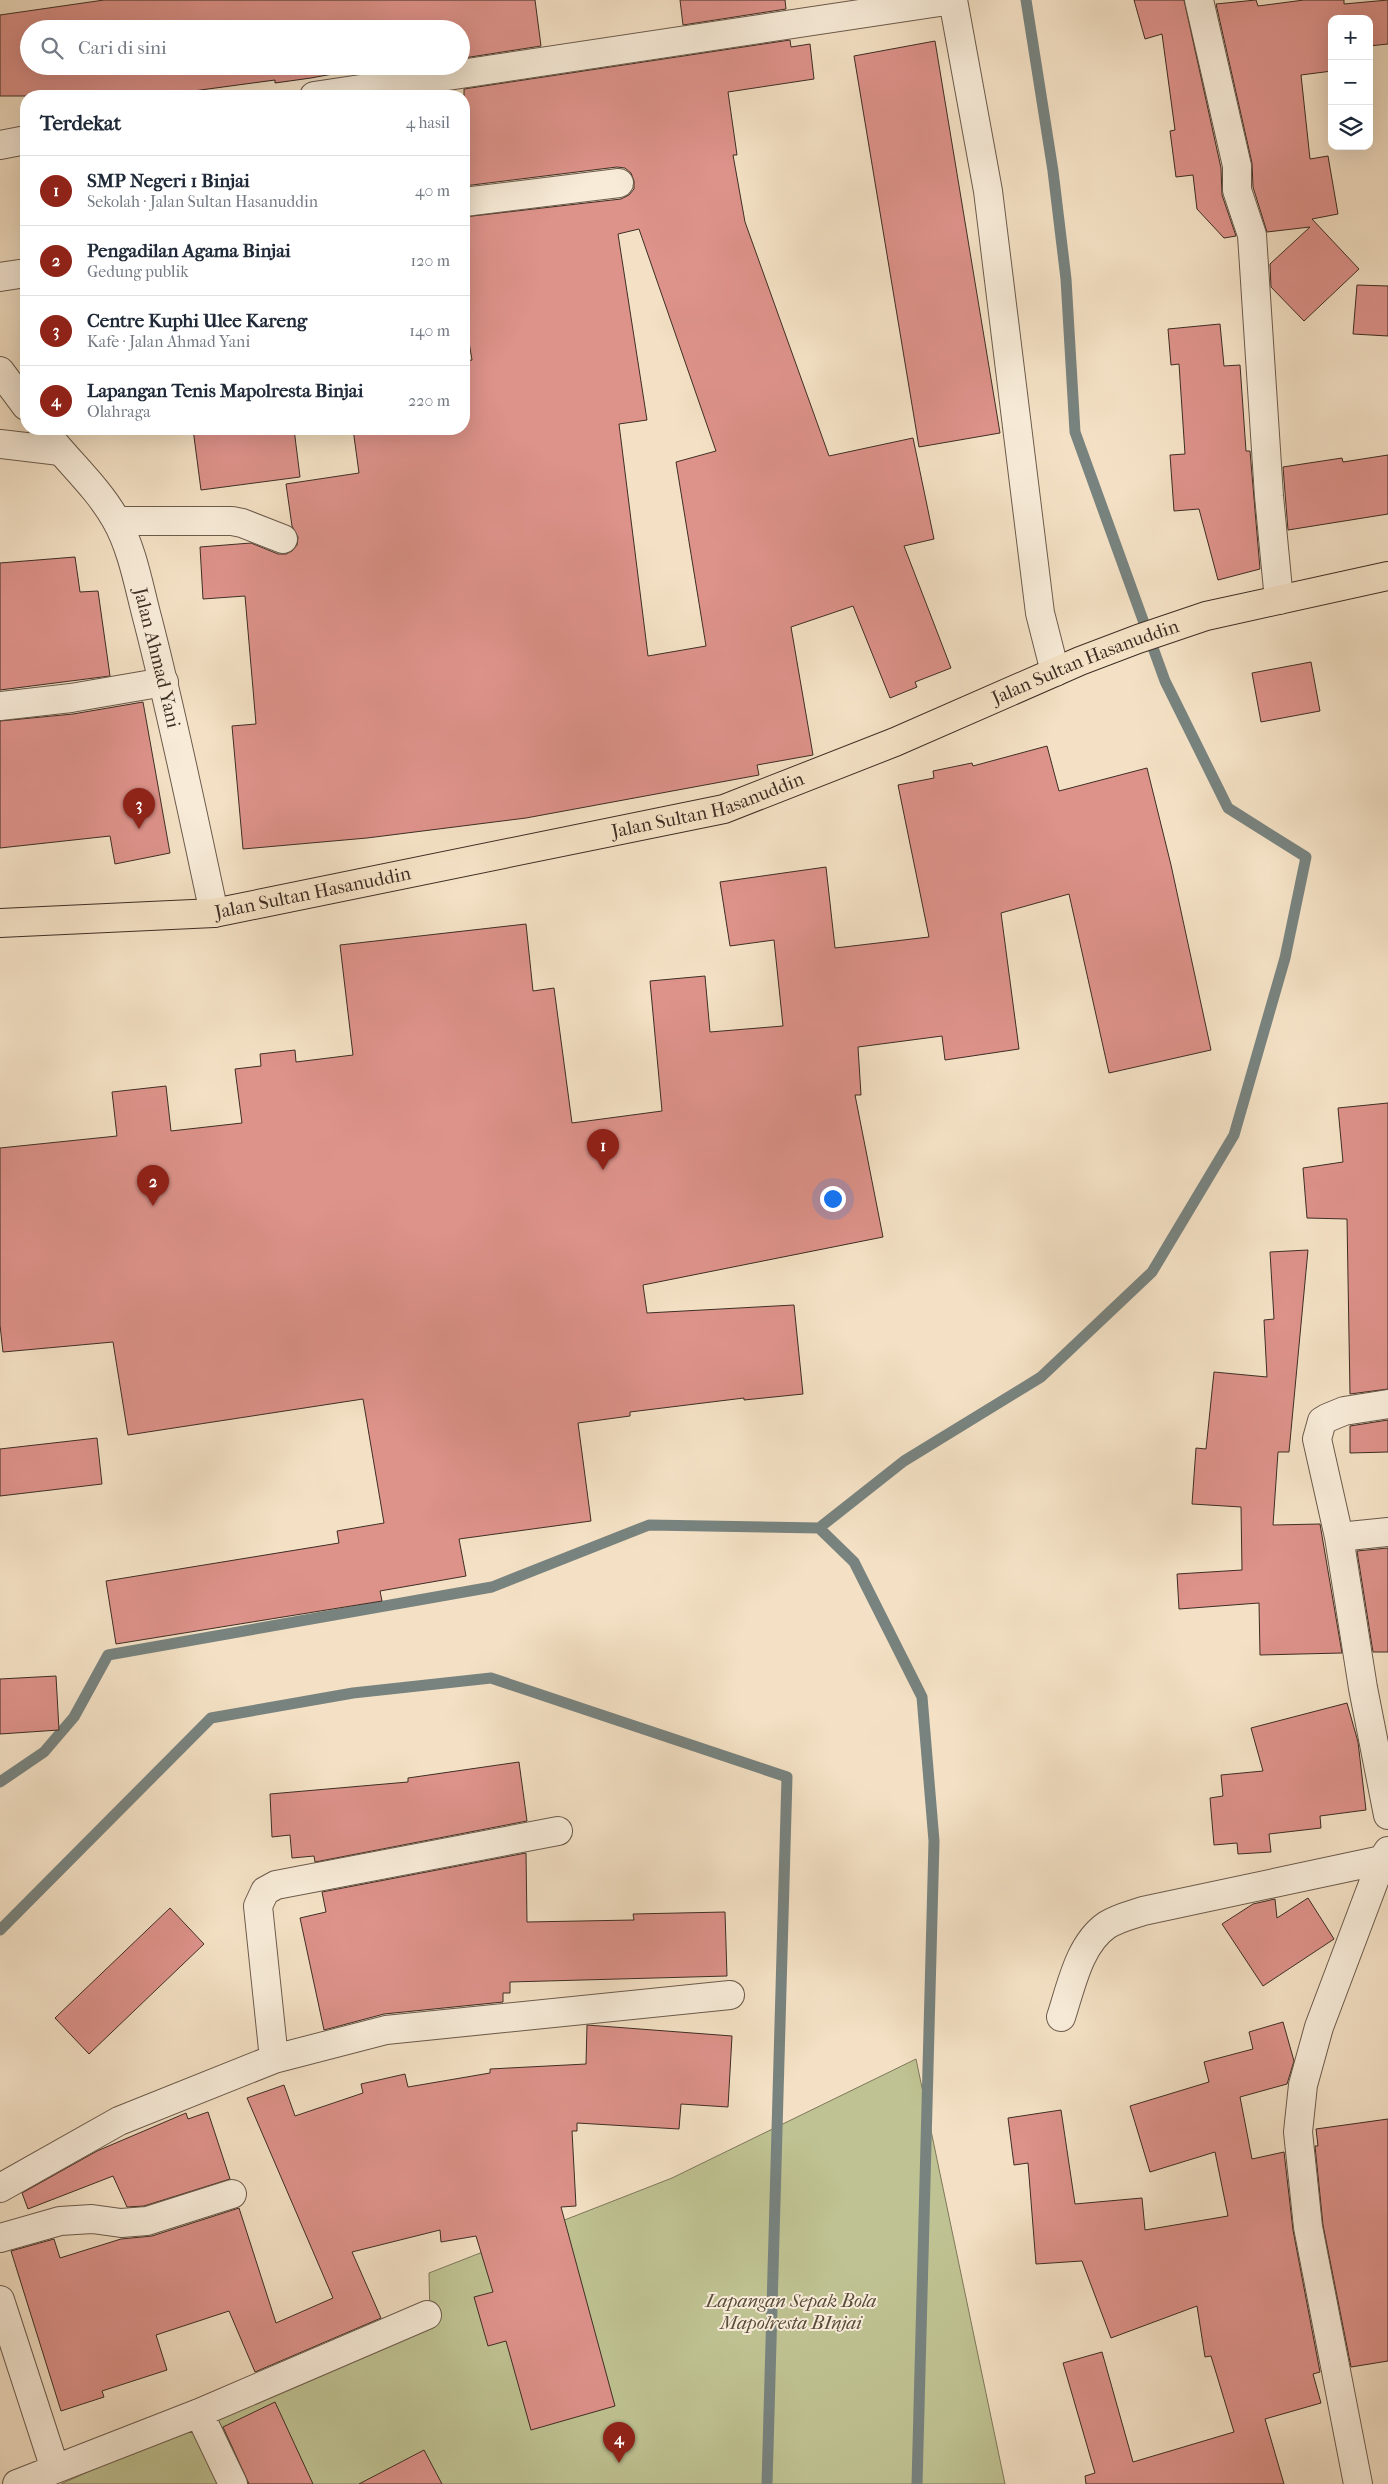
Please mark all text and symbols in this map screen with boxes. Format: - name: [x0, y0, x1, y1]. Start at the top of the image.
- map controls: [1328, 15, 1373, 150]
- button: +: [1328, 15, 1373, 60]
- search box: [20, 20, 470, 75]
- icon: search: [38, 34, 66, 62]
- text: Cari di sini: [78, 37, 167, 59]
- button: −: [1328, 60, 1373, 105]
- button: layers: [1328, 105, 1373, 150]
- text: Terdekat: [40, 111, 121, 135]
- text: 4 hasil: [406, 113, 450, 132]
- text: SMP Negeri 1 Binjai: [87, 170, 250, 192]
- text: 1: [53, 181, 59, 200]
- text: 40 m: [415, 181, 450, 200]
- text: Sekolah · Jalan Sultan Hasanuddin: [87, 192, 318, 211]
- text: Pengadilan Agama Binjai: [87, 240, 291, 262]
- text: 2: [52, 251, 60, 270]
- text: 120 m: [411, 251, 450, 270]
- text: Gedung publik: [87, 262, 188, 281]
- text: Centre Kuphi Ulee Kareng: [87, 310, 307, 332]
- text: 3: [53, 321, 59, 340]
- text: 140 m: [409, 321, 450, 340]
- text: Kafe · Jalan Ahmad Yani: [87, 332, 250, 351]
- text: Lapangan Tenis Mapolresta Binjai: [87, 380, 363, 402]
- text: 4: [51, 391, 61, 410]
- text: 220 m: [408, 391, 450, 410]
- text: Olahraga: [87, 402, 151, 421]
- street label: Jalan Ahmad Yani: [129, 584, 185, 730]
- street label: Jalan Sultan Hasanuddin: [987, 615, 1182, 710]
- street label: Jalan Sultan Hasanuddin: [608, 768, 807, 843]
- pin: 3: [123, 788, 155, 829]
- street label: Jalan Sultan Hasanuddin: [211, 862, 413, 924]
- pin: 1: [587, 1129, 619, 1170]
- pin: 2: [137, 1165, 169, 1206]
- your location: [820, 1186, 846, 1212]
- park label: Lapangan Sepak Bola Mapolresta BInjai: [704, 2290, 877, 2334]
- pin: 4: [603, 2422, 635, 2463]

